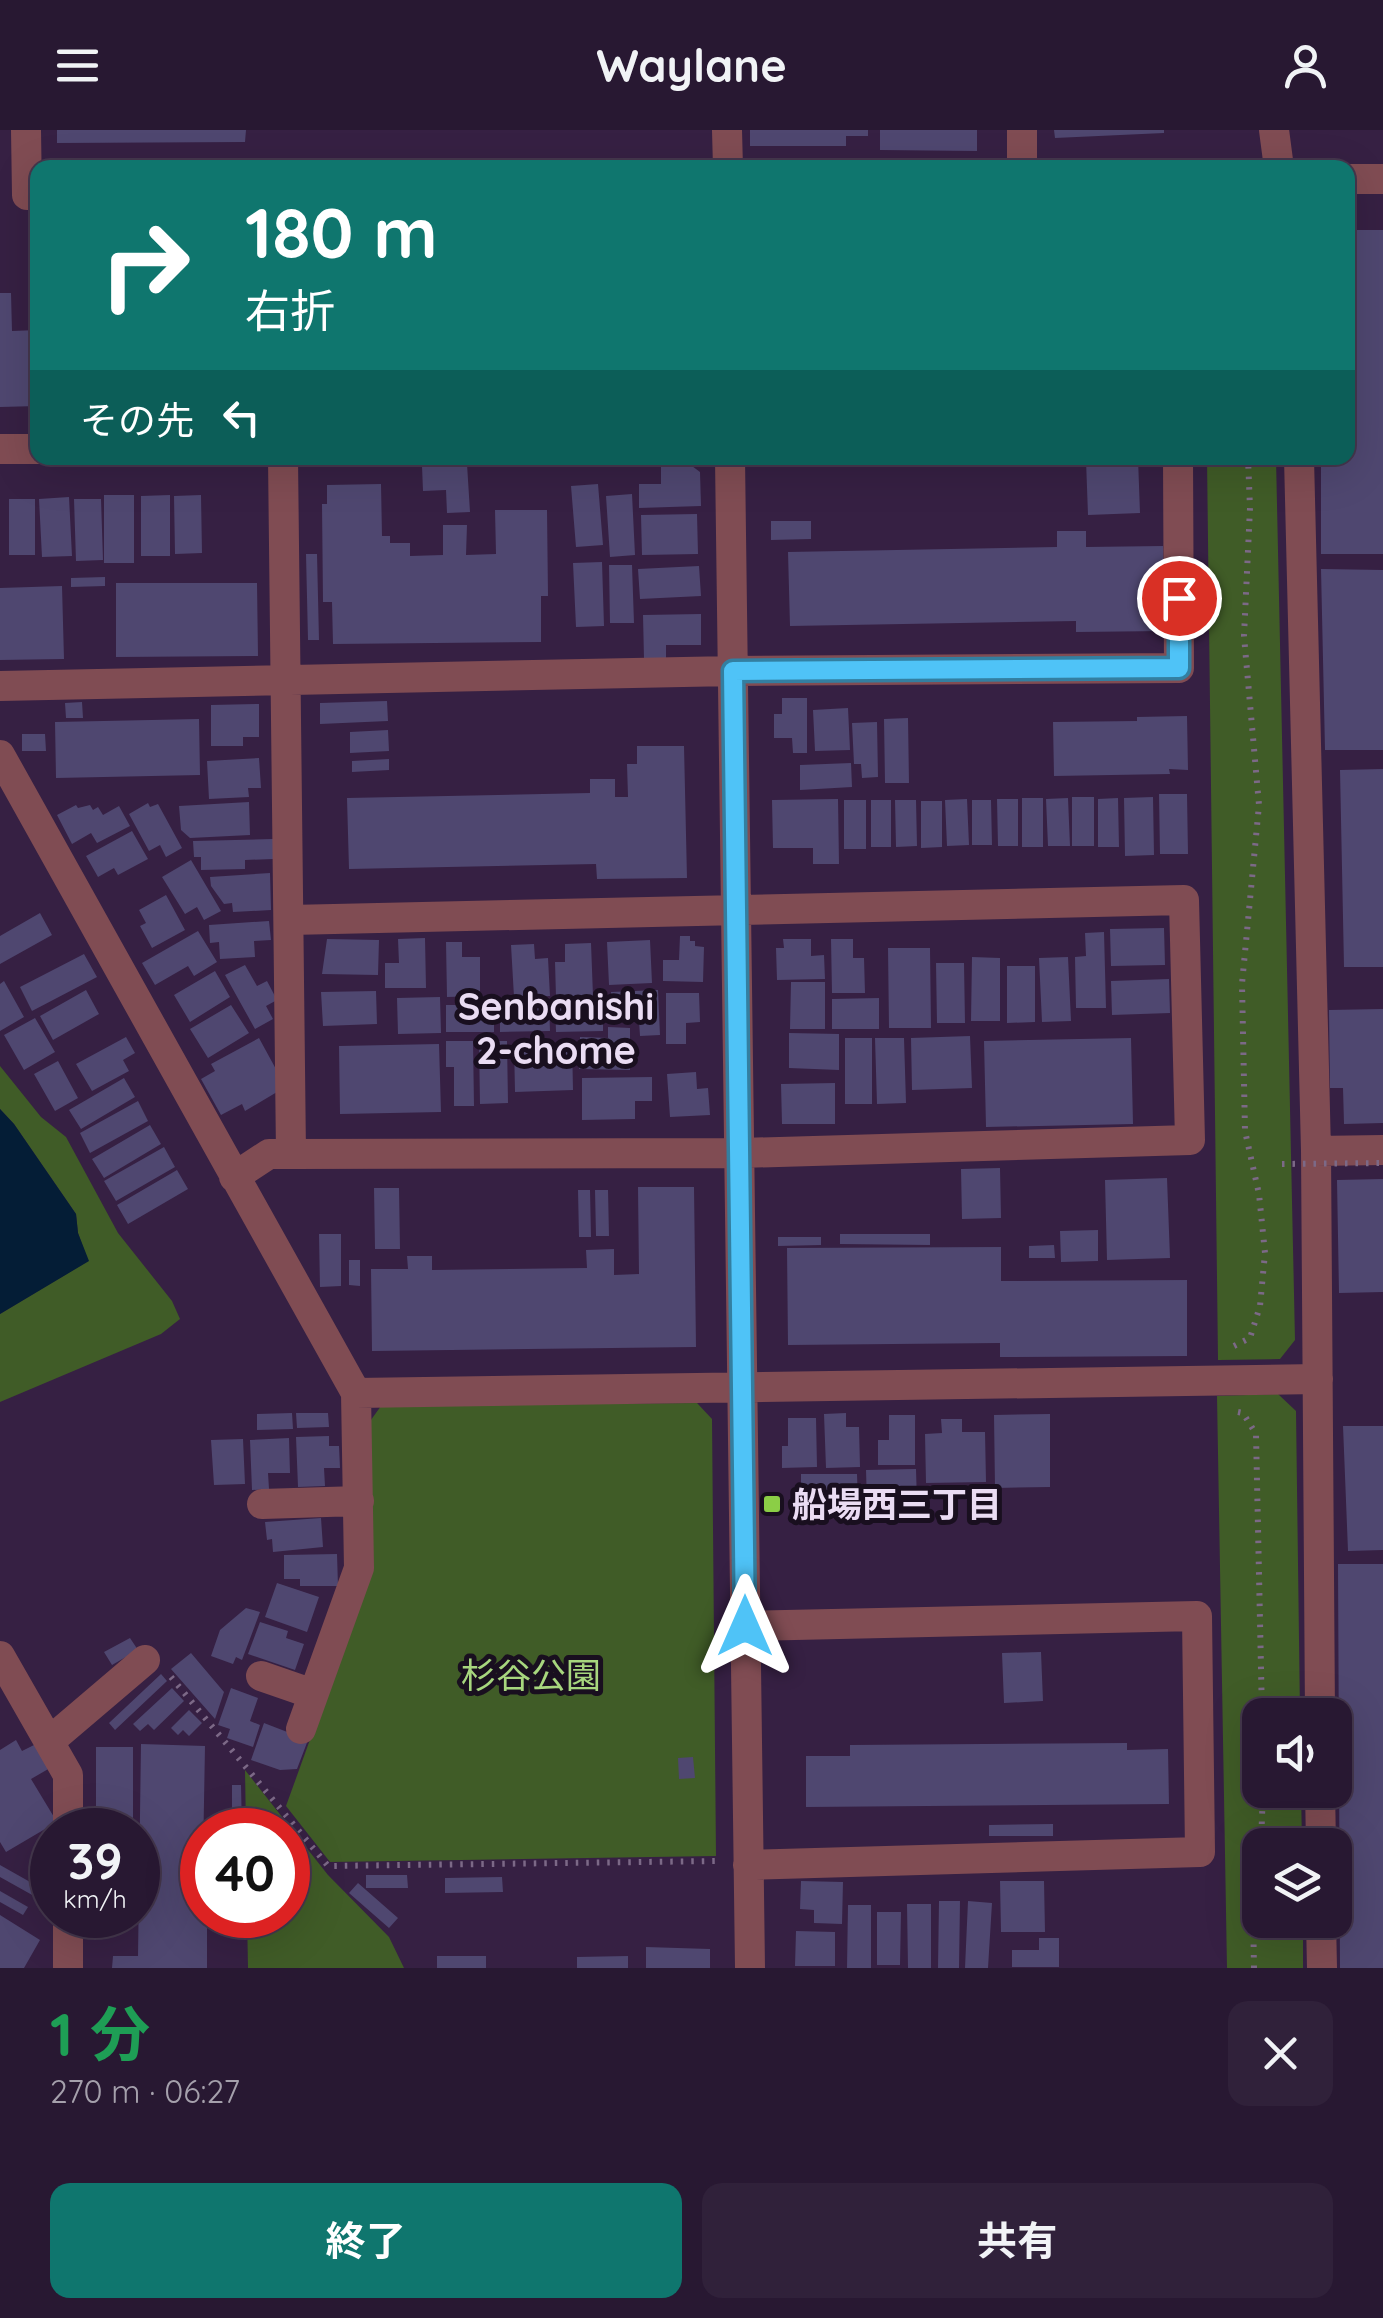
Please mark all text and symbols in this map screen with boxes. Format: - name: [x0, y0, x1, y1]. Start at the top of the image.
- text: Waylane: [596, 37, 787, 93]
- icon: menu: [50, 38, 105, 93]
- icon: person: [1278, 38, 1333, 93]
- text: 180 m: [245, 188, 438, 276]
- icon: right: [80, 200, 210, 330]
- text: 右折: [245, 282, 335, 338]
- icon: left: [214, 390, 269, 445]
- text: その先: [80, 396, 194, 444]
- pin: [1137, 556, 1222, 641]
- icon: arrive: [1152, 571, 1207, 626]
- district label: Senbanishi 2-chome: [458, 982, 654, 1074]
- place label: 船場西三丁目: [792, 1482, 1002, 1526]
- marker: 船場西三丁目: [761, 1493, 783, 1515]
- position arrow: [693, 1574, 797, 1678]
- park label: 杉谷公園: [461, 1653, 601, 1697]
- map controls: [1242, 1698, 1352, 1938]
- button: sound: [1242, 1698, 1352, 1808]
- speed limit sign: 40: [180, 1808, 310, 1938]
- button: layers: [1242, 1828, 1352, 1938]
- text: 39: [67, 1829, 123, 1892]
- text: km/h: [63, 1883, 127, 1914]
- text: 1 分: [50, 1996, 150, 2071]
- button: close: [1228, 2001, 1333, 2106]
- text: 270 m · 06:27: [50, 2071, 240, 2111]
- button: 終了: [50, 2183, 682, 2298]
- button: 共有: [702, 2183, 1333, 2298]

